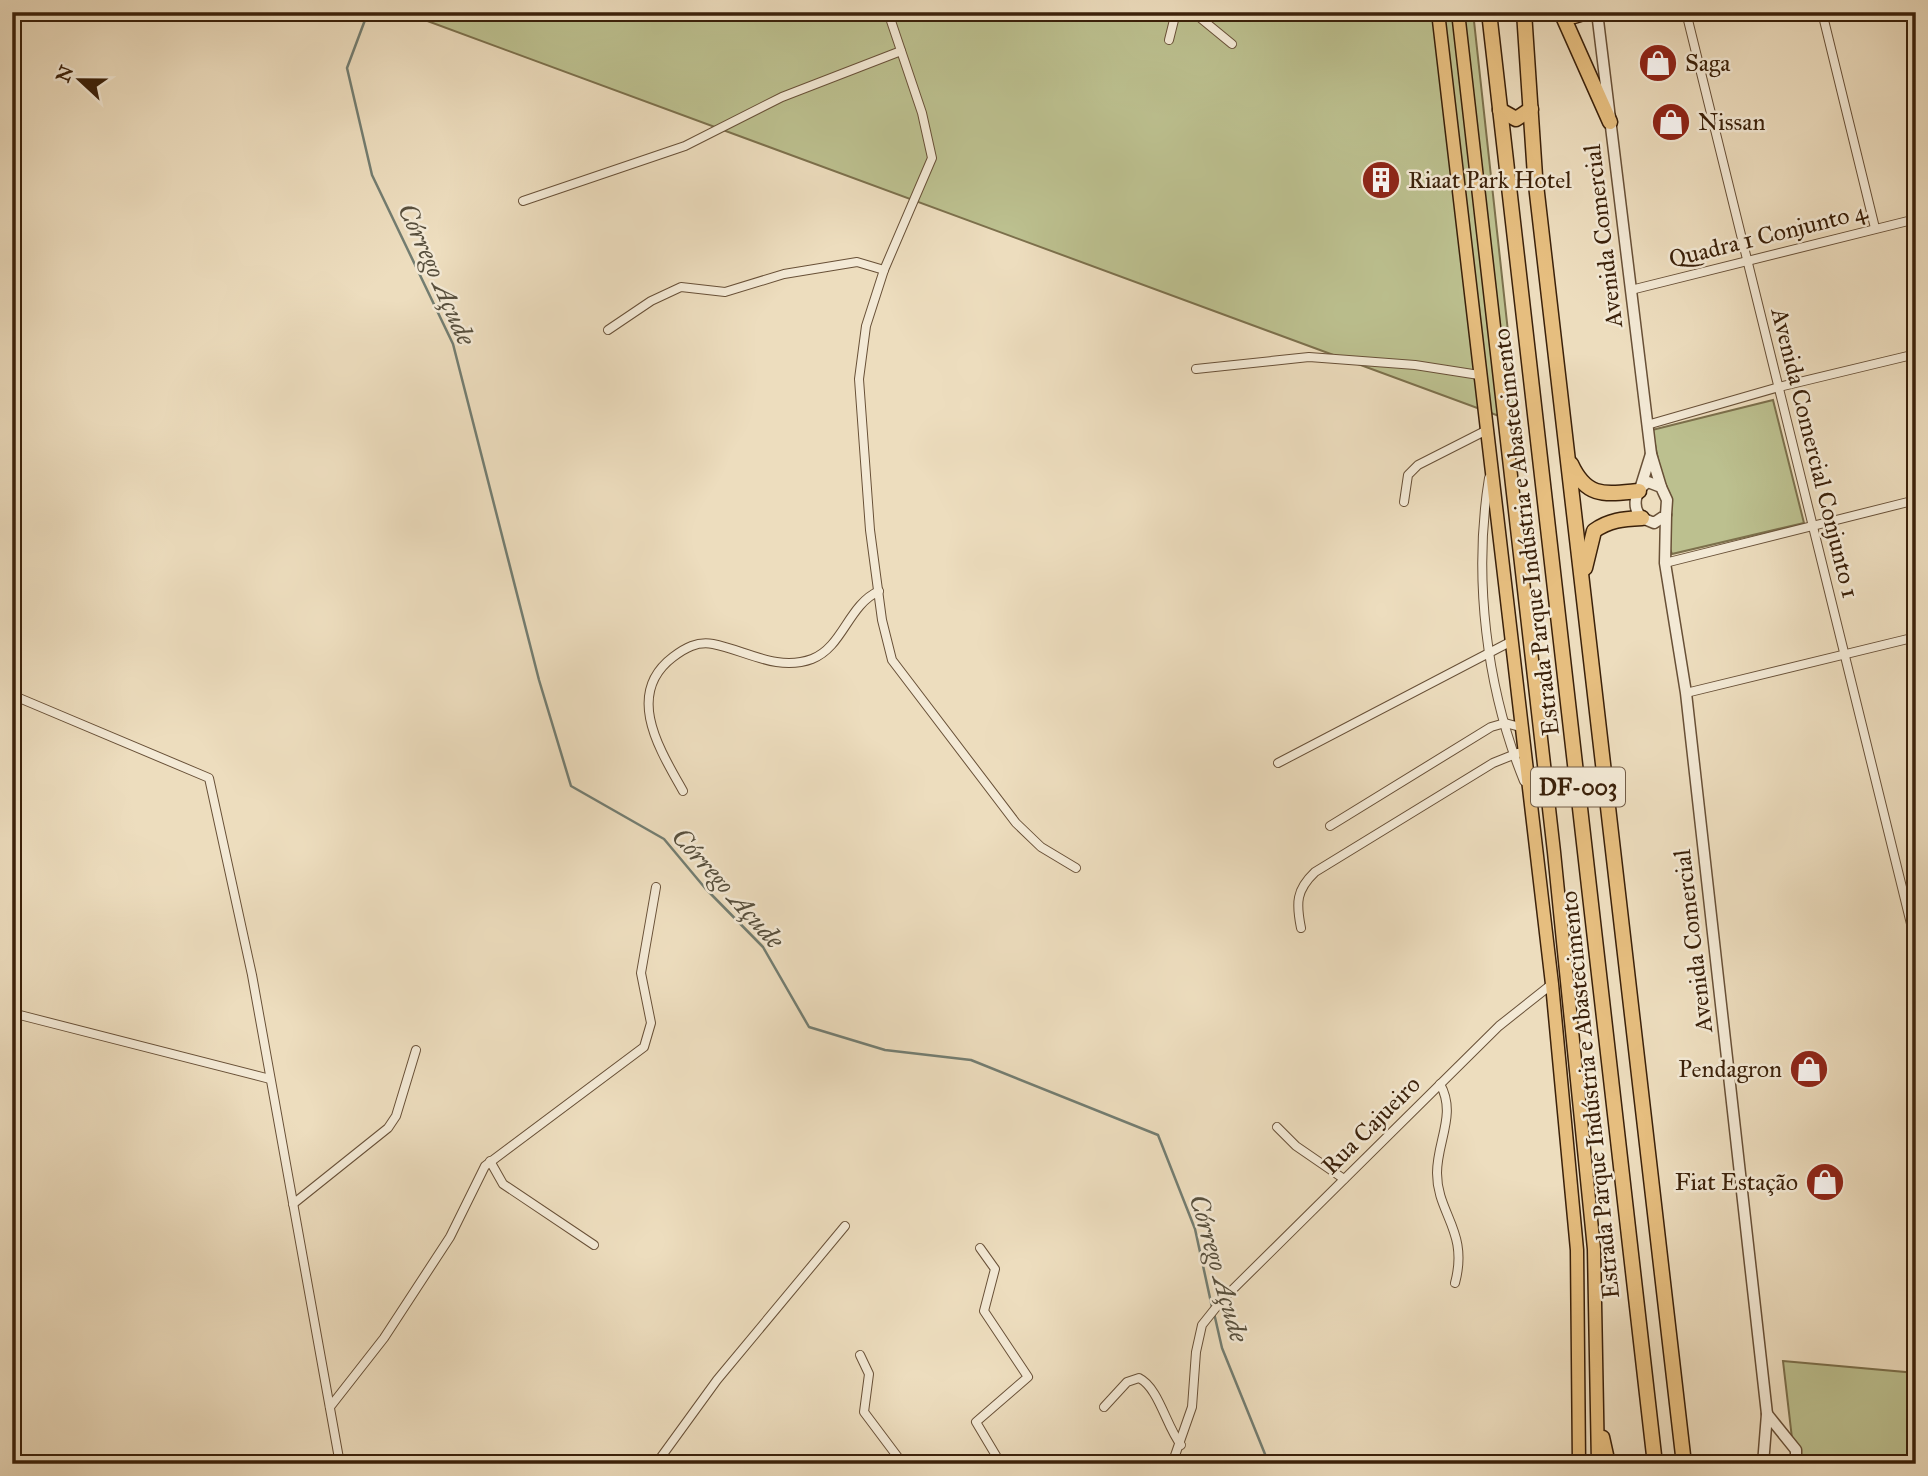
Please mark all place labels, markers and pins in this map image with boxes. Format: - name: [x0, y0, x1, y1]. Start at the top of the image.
- shop icon: Saga: [1637, 42, 1679, 84]
- place label: Saga: [1685, 48, 1731, 78]
- shop icon: Nissan: [1650, 101, 1692, 143]
- place label: Nissan: [1698, 107, 1766, 137]
- building icon: Riaat Park Hotel: [1360, 159, 1402, 201]
- place label: Riaat Park Hotel: [1408, 165, 1572, 195]
- shop icon: Pendagron: [1788, 1048, 1830, 1090]
- place label: Pendagron: [1678, 1054, 1782, 1084]
- shop icon: Fiat Estação: [1804, 1161, 1846, 1203]
- place label: Fiat Estação: [1675, 1167, 1798, 1197]

